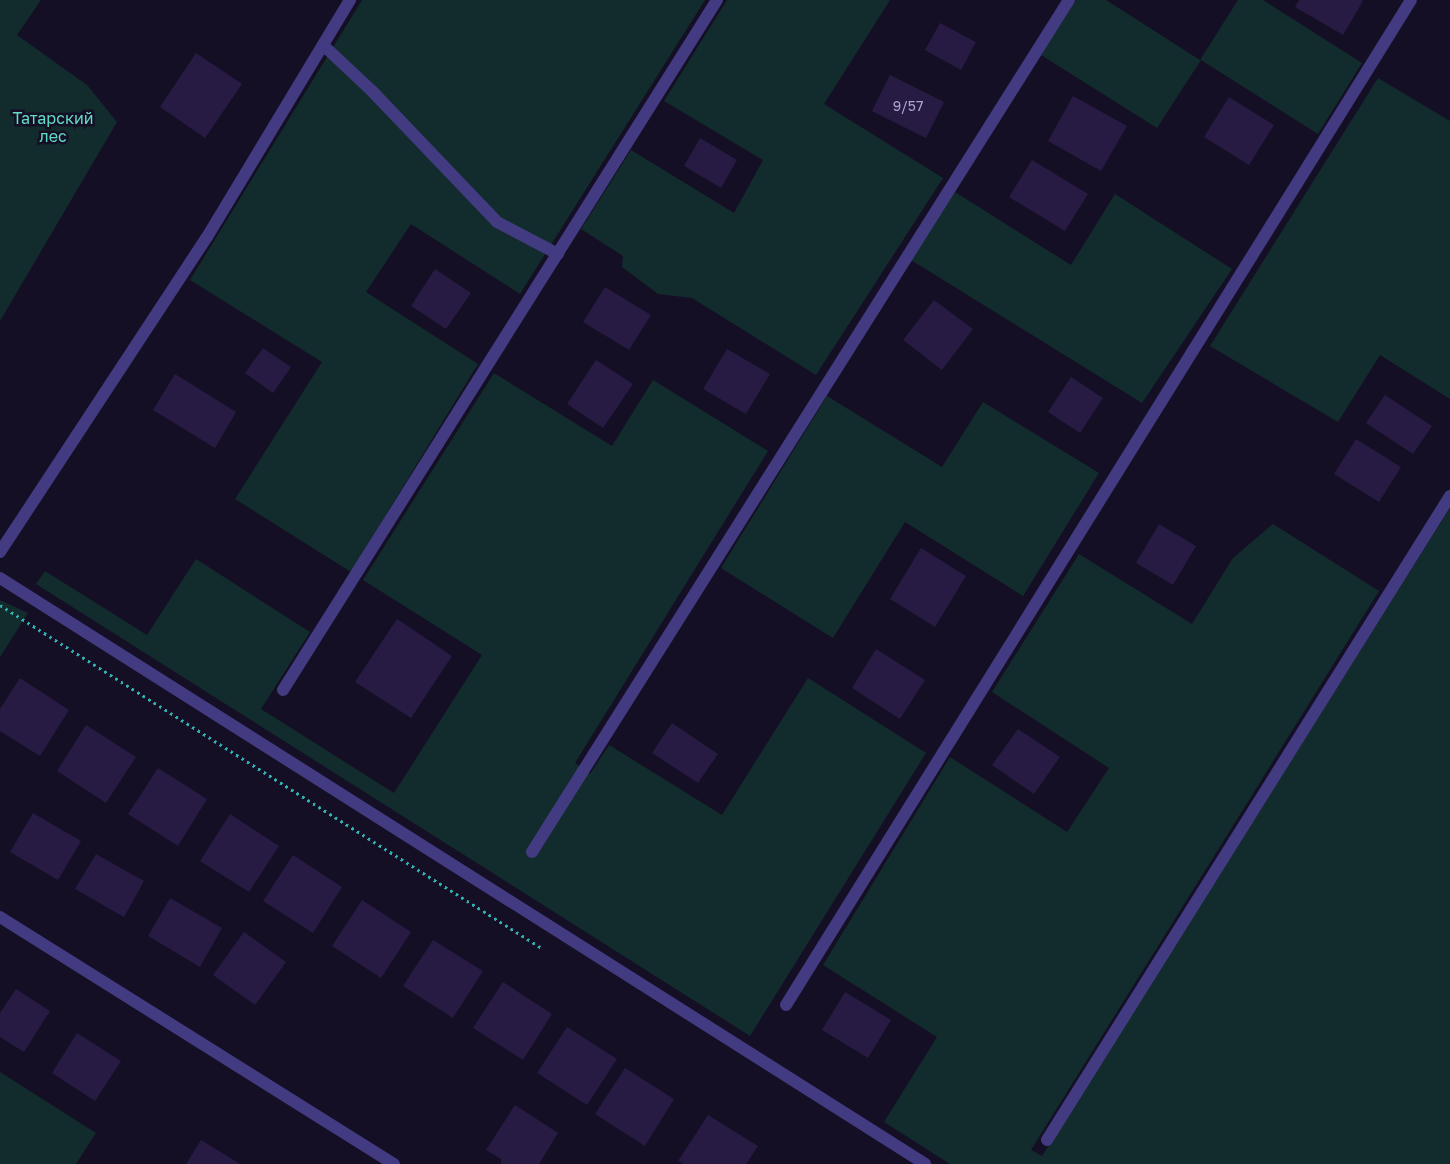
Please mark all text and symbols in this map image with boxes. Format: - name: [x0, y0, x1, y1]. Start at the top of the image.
- house number: 9/57: [893, 98, 923, 114]
- park label: Татарский лес: [12, 108, 94, 146]

